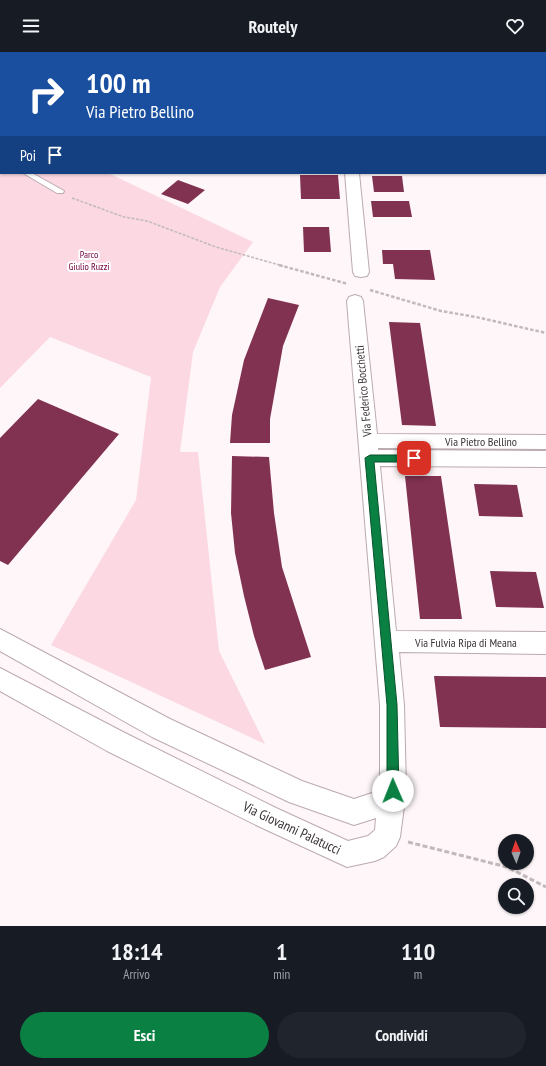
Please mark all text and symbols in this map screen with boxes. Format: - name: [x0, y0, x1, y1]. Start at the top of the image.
- icon: menu: [20, 15, 42, 37]
- text: Routely: [249, 15, 297, 38]
- icon: heart: [504, 15, 526, 37]
- text: 100 m: [86, 64, 150, 101]
- icon: right: [20, 68, 72, 120]
- text: Via Pietro Bellino: [86, 100, 194, 123]
- icon: arrive: [44, 144, 66, 166]
- text: Poi: [20, 146, 36, 165]
- park label: Parco Giulio Ruzzi: [69, 248, 109, 273]
- street label: Via Federico Bocchetti: [352, 345, 375, 438]
- street label: Via Pietro Bellino: [444, 434, 517, 449]
- pin: [397, 441, 431, 475]
- icon: arrive: [403, 447, 425, 469]
- street label: Via Fulvia Ripa di Meana: [414, 635, 517, 650]
- position arrow: [372, 770, 414, 812]
- street label: Via Giovanni Palatucci: [239, 797, 344, 859]
- north arrow: [498, 834, 534, 870]
- map controls: [498, 834, 534, 914]
- button: search: [498, 878, 534, 914]
- text: 18:14: [111, 936, 163, 967]
- text: 1: [276, 936, 287, 967]
- text: 110: [401, 936, 435, 967]
- text: Arrivo: [123, 966, 150, 983]
- text: min: [273, 966, 290, 983]
- text: m: [414, 966, 422, 983]
- button: Esci: [20, 1012, 269, 1058]
- button: Condividi: [277, 1012, 526, 1058]

